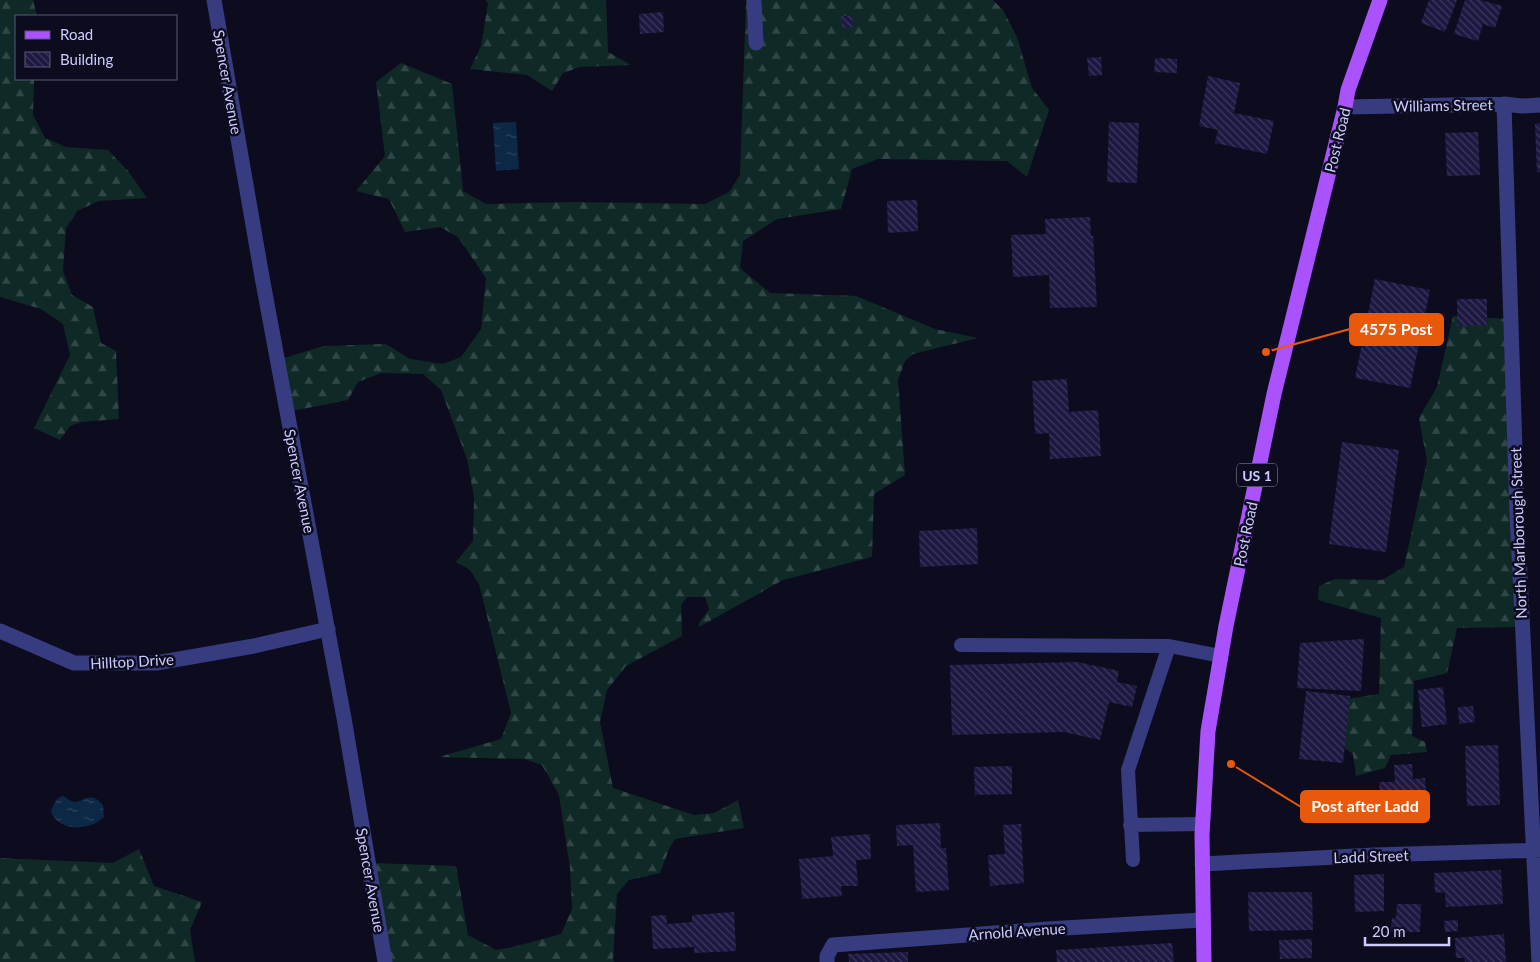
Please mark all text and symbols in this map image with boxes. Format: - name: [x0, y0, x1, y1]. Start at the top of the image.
- legend: [15, 15, 178, 80]
- text: Road: [60, 25, 93, 43]
- street label: Spencer Avenue: [210, 28, 246, 136]
- text: Building: [60, 50, 113, 68]
- street label: Williams Street: [1393, 95, 1493, 115]
- street label: Post Road: [1320, 106, 1354, 174]
- callout: 4575 Post: [1350, 314, 1443, 345]
- text: 4575 Post: [1360, 319, 1432, 338]
- street label: Spencer Avenue: [281, 427, 319, 535]
- street label: North Marlborough Street: [1506, 446, 1530, 619]
- road number: US 1: [1237, 464, 1277, 486]
- street label: Post Road: [1229, 500, 1261, 568]
- street label: Hilltop Drive: [90, 650, 174, 672]
- callout: Post after Ladd: [1301, 791, 1429, 822]
- text: Post after Ladd: [1311, 796, 1419, 815]
- street label: Spencer Avenue: [353, 826, 389, 934]
- street label: Ladd Street: [1333, 846, 1410, 866]
- scale bar: [1365, 914, 1449, 946]
- street label: Arnold Avenue: [968, 919, 1066, 943]
- text: 20 m: [1372, 922, 1406, 940]

